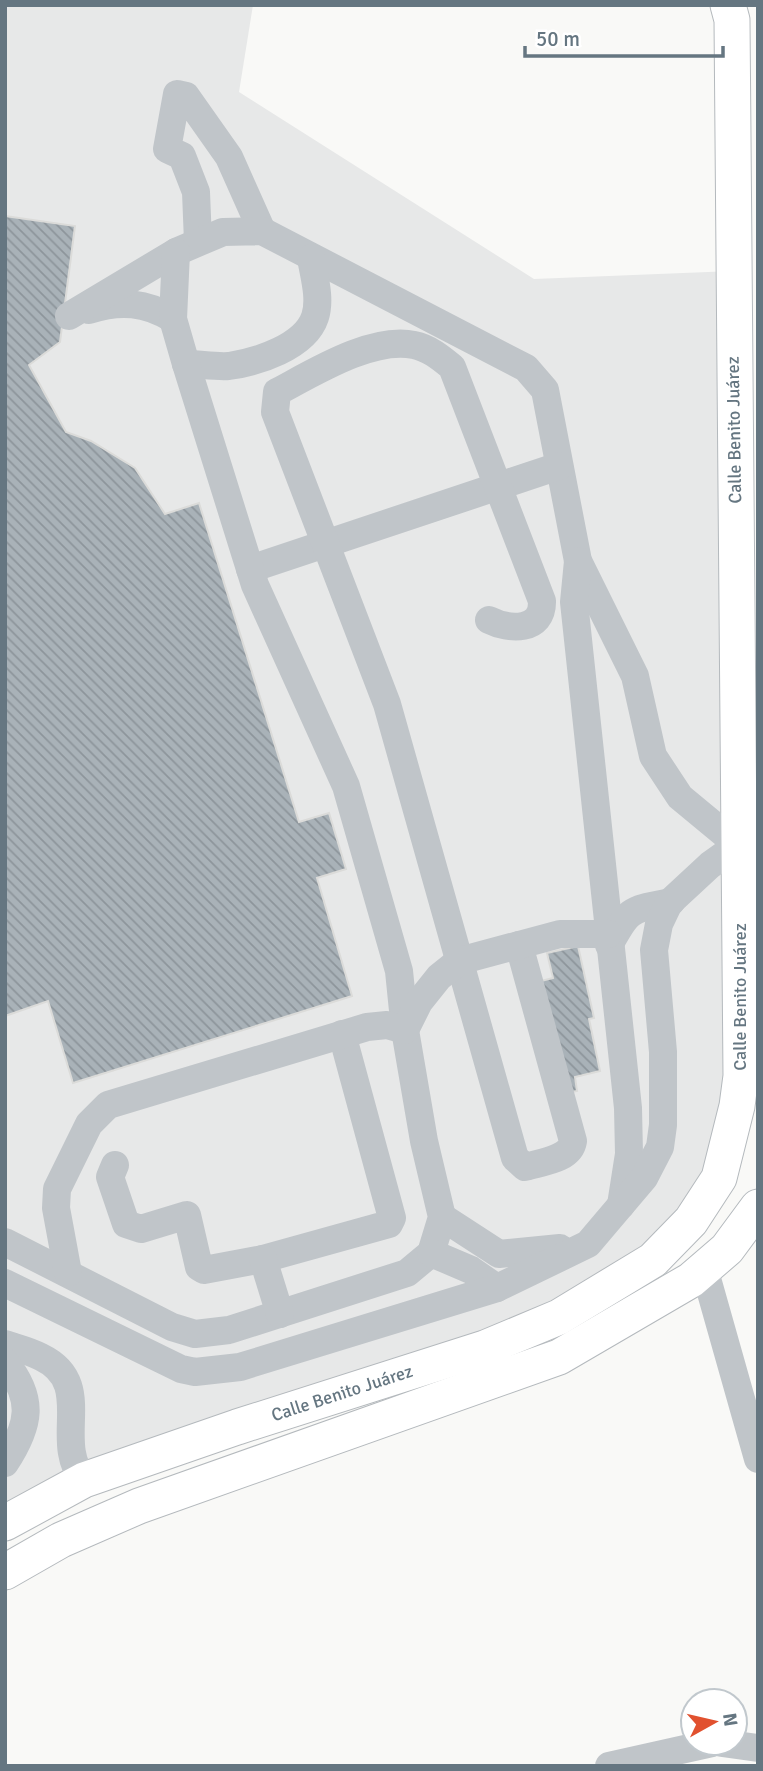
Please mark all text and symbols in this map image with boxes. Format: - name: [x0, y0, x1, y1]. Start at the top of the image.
- scale bar: [525, 14, 723, 58]
- text: 50 m: [536, 26, 580, 52]
- street label: Calle Benito Juárez: [722, 356, 746, 504]
- street label: Calle Benito Juárez: [729, 923, 751, 1071]
- street label: Calle Benito Juárez: [269, 1360, 415, 1426]
- north arrow: [679, 1687, 749, 1757]
- text: N: [717, 1712, 743, 1728]

